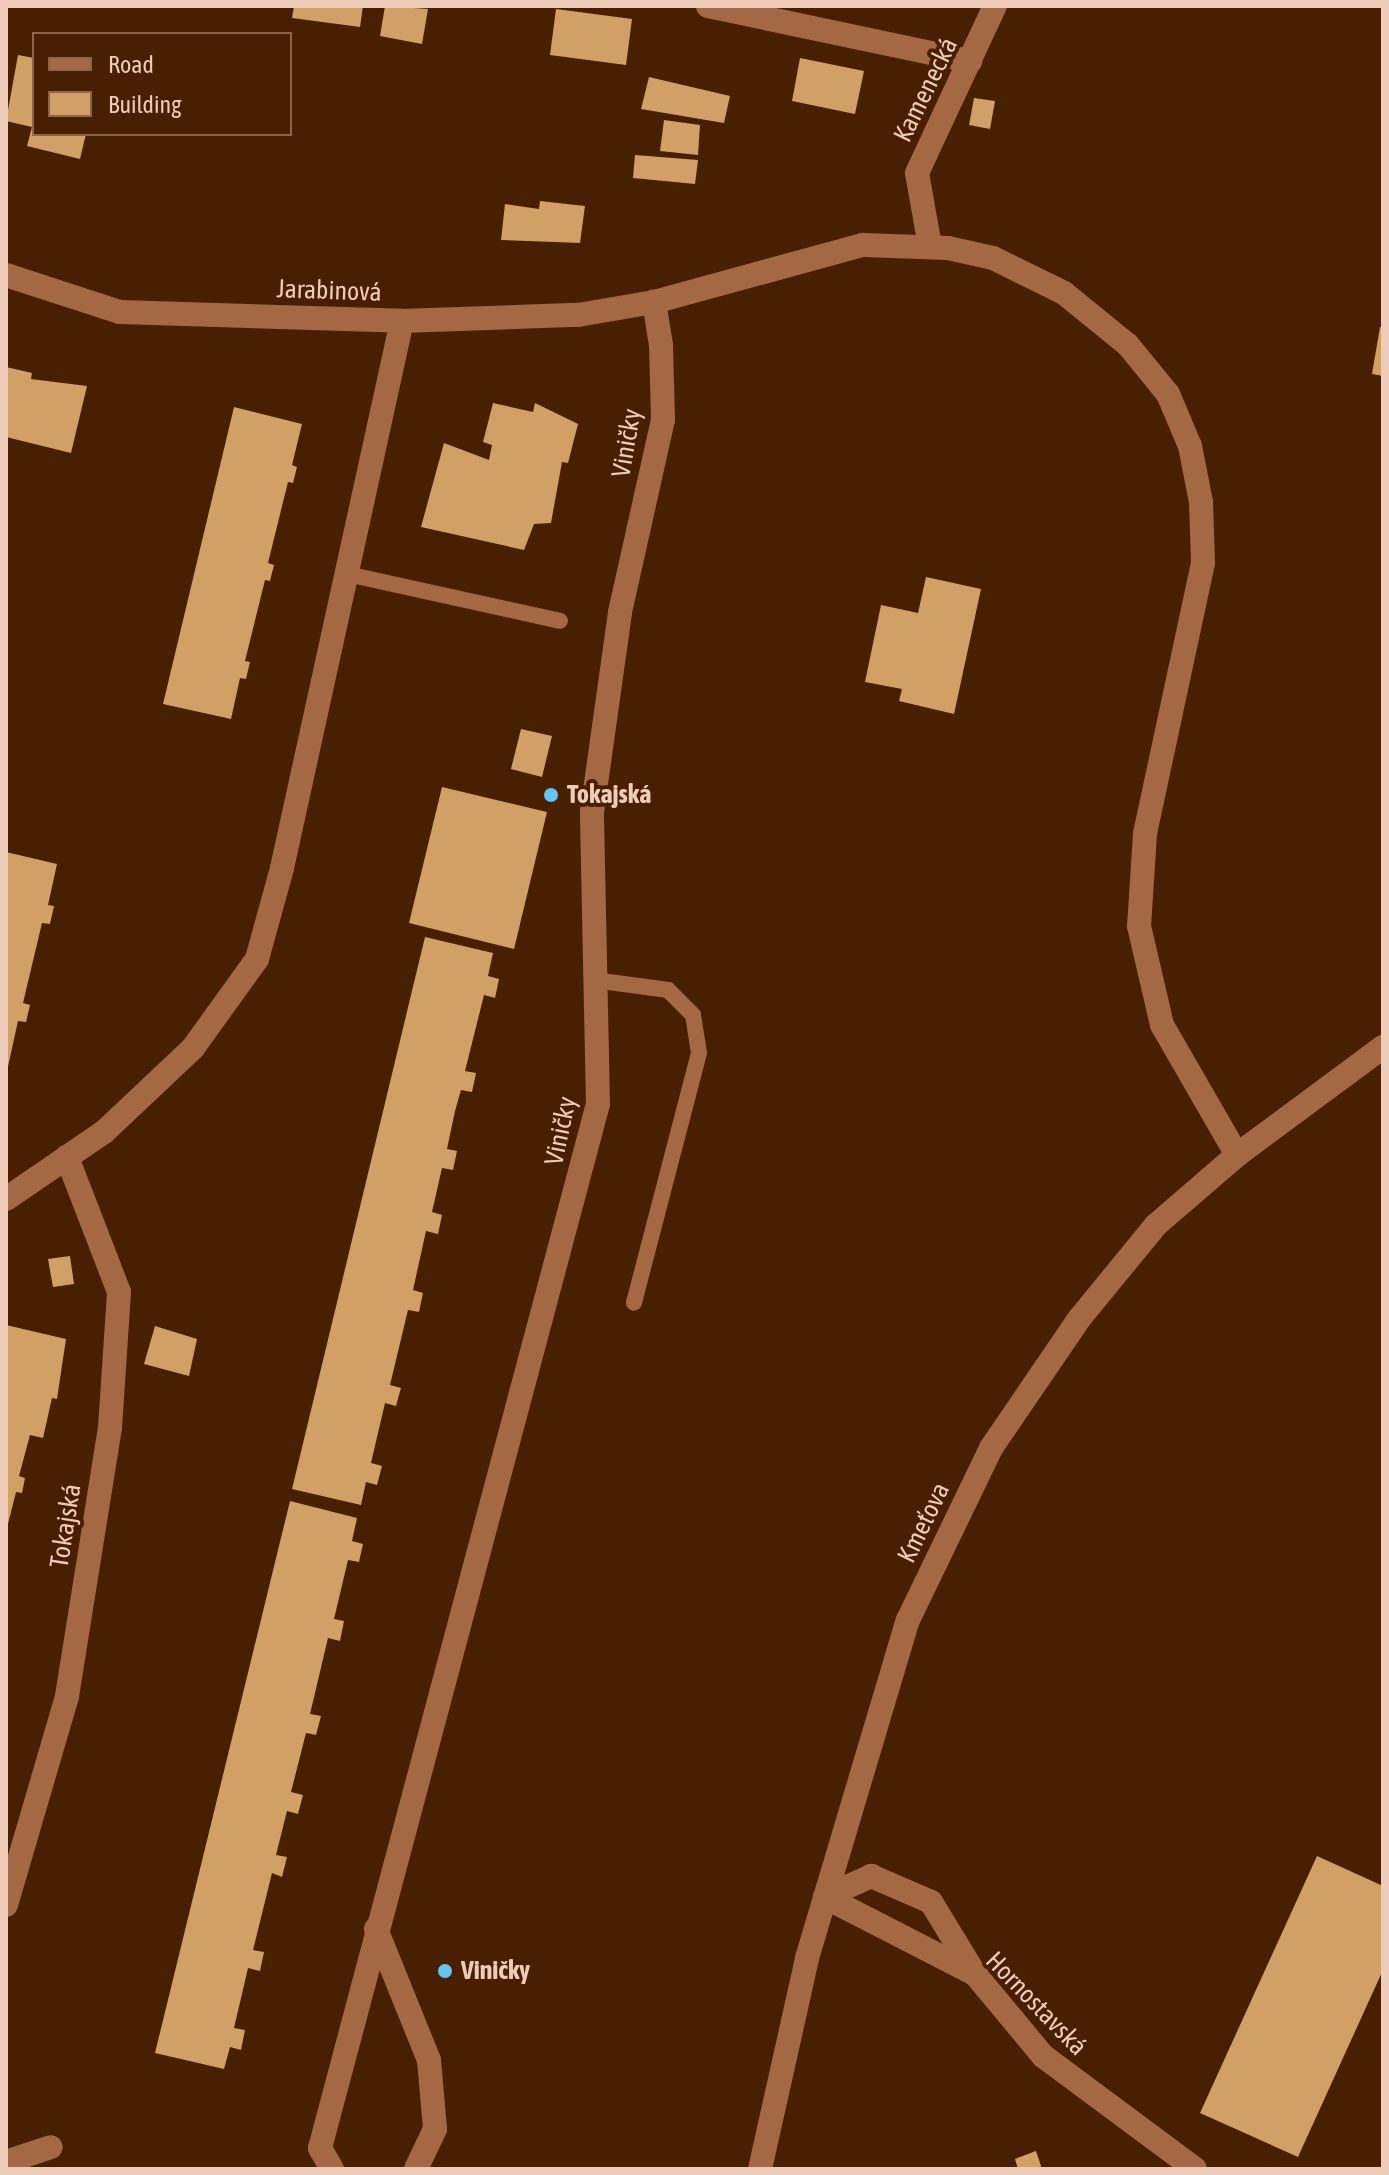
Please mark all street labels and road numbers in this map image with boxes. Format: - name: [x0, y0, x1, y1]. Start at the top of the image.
- street label: Kamenecká: [887, 33, 965, 147]
- street label: Jarabinová: [276, 274, 382, 308]
- street label: Viničky: [606, 406, 648, 480]
- street label: Viničky: [539, 1094, 583, 1168]
- street label: Kmeťova: [891, 1478, 957, 1568]
- street label: Tokajská: [44, 1482, 88, 1570]
- street label: Hornostavská: [979, 1946, 1093, 2062]

